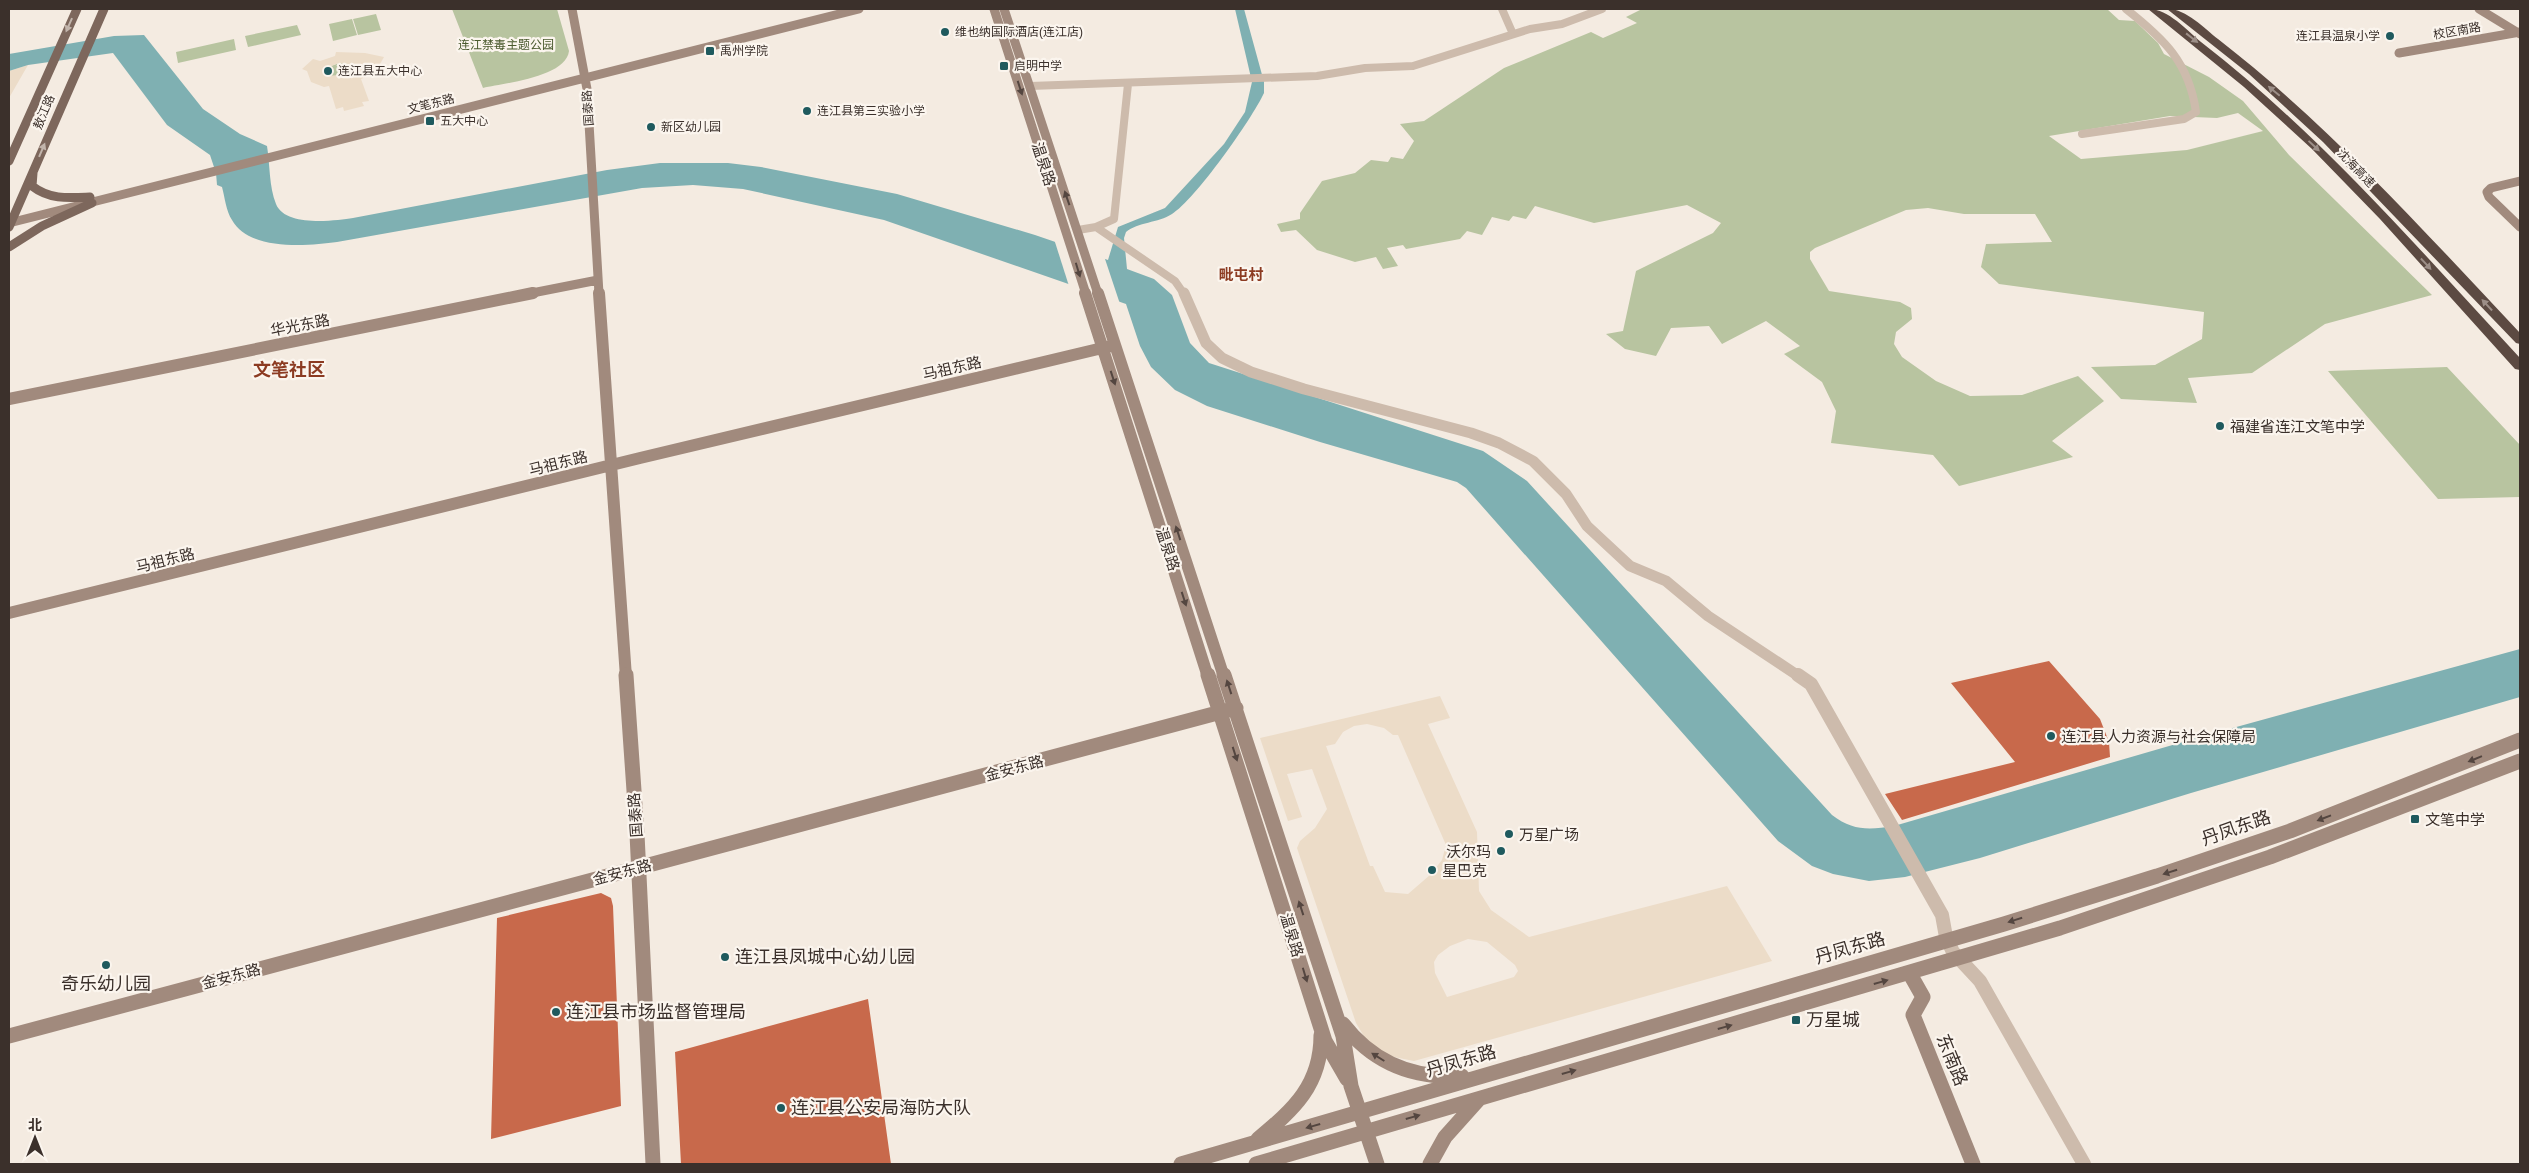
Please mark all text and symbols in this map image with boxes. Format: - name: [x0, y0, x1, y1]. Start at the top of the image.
- one-way arrow: [65, 18, 73, 32]
- street label: 校区南路: [2432, 20, 2482, 42]
- place label: 维也纳国际酒店(连江店): [955, 25, 1083, 39]
- marker: 维也纳国际酒店(连江店): [939, 26, 951, 38]
- place label: 连江县温泉小学: [2296, 29, 2380, 43]
- marker: 连江县温泉小学: [2384, 30, 2396, 42]
- one-way arrow: [2185, 33, 2198, 44]
- park label: 连江禁毒主题公园: [458, 38, 554, 52]
- place label: 禹州学院: [720, 44, 768, 58]
- marker: 禹州学院: [704, 45, 716, 57]
- place label: 启明中学: [1014, 59, 1062, 73]
- marker: 启明中学: [998, 60, 1010, 72]
- place label: 连江县五大中心: [338, 64, 422, 78]
- marker: 连江县五大中心: [322, 65, 334, 77]
- one-way arrow: [1017, 81, 1024, 96]
- one-way arrow: [2267, 85, 2280, 96]
- street label: 国泰路: [580, 90, 596, 126]
- street label: 文笔东路: [406, 91, 456, 117]
- street label: 敖江路: [31, 93, 57, 131]
- place label: 连江县第三实验小学: [817, 104, 925, 118]
- marker: 连江县第三实验小学: [801, 105, 813, 117]
- place label: 五大中心: [440, 114, 488, 128]
- marker: 五大中心: [424, 115, 436, 127]
- place label: 新区幼儿园: [661, 120, 721, 134]
- marker: 新区幼儿园: [645, 121, 657, 133]
- street label: 温泉路: [1029, 140, 1059, 188]
- one-way arrow: [2308, 140, 2320, 152]
- one-way arrow: [38, 143, 46, 157]
- street label: 沈海高速: [2334, 146, 2378, 190]
- one-way arrow: [1063, 190, 1070, 205]
- one-way arrow: [2420, 257, 2432, 269]
- one-way arrow: [1075, 262, 1083, 277]
- district label: 毗屯村: [1218, 266, 1264, 283]
- one-way arrow: [2481, 299, 2493, 311]
- street label: 华光东路: [269, 311, 331, 339]
- street label: 马祖东路: [921, 353, 983, 383]
- district label: 文笔社区: [253, 360, 325, 380]
- one-way arrow: [1109, 371, 1117, 386]
- place label: 福建省连江文笔中学: [2230, 418, 2365, 435]
- marker: 福建省连江文笔中学: [2214, 420, 2226, 432]
- street label: 马祖东路: [527, 447, 589, 479]
- street label: 温泉路: [1153, 525, 1183, 573]
- one-way arrow: [1174, 525, 1181, 540]
- street label: 马祖东路: [134, 544, 196, 576]
- one-way arrow: [1181, 592, 1188, 607]
- one-way arrow: [1225, 679, 1233, 694]
- place label: 连江县人力资源与社会保障局: [2061, 728, 2256, 745]
- marker: 连江县人力资源与社会保障局: [2045, 730, 2057, 742]
- one-way arrow: [1231, 746, 1239, 761]
- street label: 金安东路: [983, 752, 1045, 784]
- one-way arrow: [2468, 755, 2482, 763]
- street label: 国泰路: [625, 792, 645, 838]
- street label: 丹凤东路: [2199, 807, 2273, 849]
- place label: 文笔中学: [2425, 811, 2485, 828]
- marker: 文笔中学: [2409, 813, 2421, 825]
- one-way arrow: [2316, 814, 2331, 822]
- place label: 万星广场: [1519, 826, 1579, 843]
- marker: 万星广场: [1503, 828, 1515, 840]
- place label: 沃尔玛: [1446, 843, 1491, 860]
- marker: 沃尔玛: [1495, 845, 1507, 857]
- street label: 金安东路: [591, 856, 653, 888]
- place label: 星巴克: [1442, 862, 1487, 879]
- marker: 星巴克: [1426, 864, 1438, 876]
- one-way arrow: [2163, 868, 2178, 876]
- one-way arrow: [1297, 900, 1305, 915]
- street label: 温泉路: [1277, 911, 1307, 959]
- one-way arrow: [2008, 917, 2023, 925]
- street label: 丹凤东路: [1813, 928, 1887, 968]
- place label: 连江县凤城中心幼儿园: [735, 947, 915, 967]
- marker: 连江县凤城中心幼儿园: [719, 951, 731, 963]
- marker: 奇乐幼儿园: [100, 959, 112, 971]
- street label: 金安东路: [200, 960, 262, 992]
- one-way arrow: [1301, 968, 1309, 983]
- place label: 奇乐幼儿园: [61, 974, 151, 994]
- one-way arrow: [1874, 978, 1889, 986]
- place label: 连江县市场监督管理局: [566, 1002, 746, 1022]
- marker: 连江县市场监督管理局: [550, 1006, 562, 1018]
- place label: 万星城: [1806, 1010, 1860, 1030]
- marker: 万星城: [1790, 1014, 1802, 1026]
- one-way arrow: [1717, 1023, 1732, 1031]
- street label: 东南路: [1933, 1031, 1971, 1089]
- street label: 丹凤东路: [1424, 1041, 1498, 1081]
- one-way arrow: [1371, 1052, 1384, 1062]
- one-way arrow: [1561, 1068, 1576, 1076]
- place label: 连江县公安局海防大队: [791, 1098, 971, 1118]
- marker: 连江县公安局海防大队: [775, 1102, 787, 1114]
- north arrow: [10, 1113, 60, 1163]
- one-way arrow: [1405, 1113, 1420, 1121]
- text: 北: [28, 1117, 42, 1133]
- one-way arrow: [1305, 1122, 1320, 1130]

